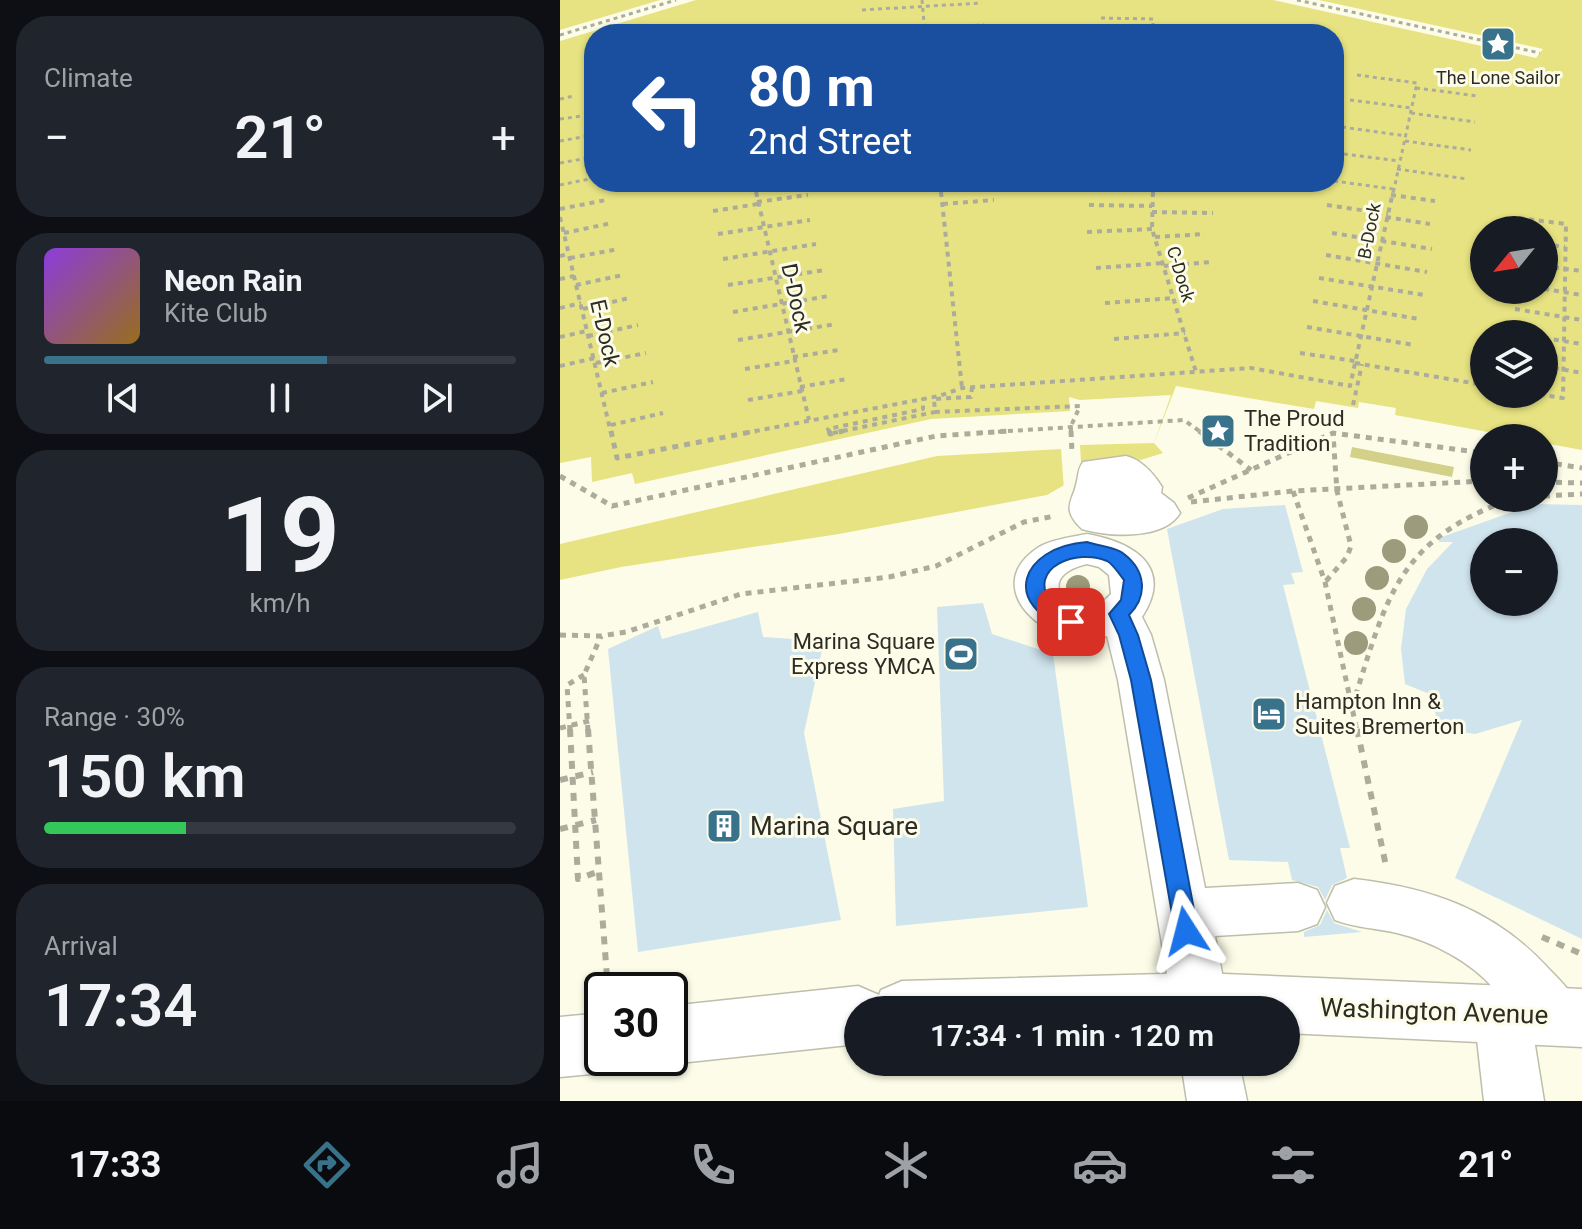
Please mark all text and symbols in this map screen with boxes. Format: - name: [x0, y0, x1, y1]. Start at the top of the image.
- place icon: The Lone Sailor: [1479, 25, 1517, 63]
- text: 80 m: [748, 54, 875, 120]
- icon: left: [616, 56, 720, 160]
- text: Climate: [44, 63, 133, 93]
- place label: The Lone Sailor: [1436, 67, 1560, 88]
- text: 21°: [234, 102, 326, 173]
- text: −: [44, 112, 69, 164]
- text: +: [491, 112, 516, 164]
- text: 2nd Street: [748, 121, 912, 163]
- street label: B-Dock: [1353, 200, 1385, 261]
- north arrow: [1470, 216, 1558, 304]
- map controls: [1470, 216, 1558, 616]
- street label: C-Dock: [1163, 244, 1200, 305]
- street label: D-Dock: [776, 261, 816, 336]
- text: Neon Rain: [164, 263, 303, 298]
- street label: E-Dock: [585, 297, 625, 370]
- text: Kite Club: [164, 298, 268, 328]
- button: layers: [1470, 320, 1558, 408]
- icon: previous: [101, 376, 145, 420]
- icon: pause: [258, 376, 302, 420]
- icon: next: [415, 376, 459, 420]
- place label: The Proud Tradition: [1244, 406, 1345, 456]
- place icon: The Proud Tradition: [1199, 412, 1237, 450]
- button: +: [1470, 424, 1558, 512]
- text: 19: [220, 475, 340, 596]
- button: −: [1470, 528, 1558, 616]
- text: km/h: [249, 588, 311, 618]
- pin: [1037, 588, 1105, 656]
- icon: arrive: [1049, 600, 1093, 644]
- place label: Marina Square Express YMCA: [791, 629, 936, 679]
- sports icon: Marina Square Express YMCA: [942, 635, 980, 673]
- place label: Hampton Inn & Suites Bremerton: [1295, 689, 1464, 739]
- hotel icon: Hampton Inn & Suites Bremerton: [1250, 695, 1288, 733]
- text: Range · 30%: [44, 702, 185, 732]
- text: 150 km: [44, 741, 246, 812]
- building icon: Marina Square: [705, 807, 743, 845]
- place label: Marina Square: [750, 811, 918, 841]
- position arrow: [1144, 889, 1228, 973]
- text: Arrival: [44, 931, 118, 961]
- text: 17:34: [44, 970, 197, 1041]
- speed limit sign: 30: [584, 972, 688, 1076]
- street label: Washington Avenue: [1319, 992, 1549, 1030]
- text: 17:34 · 1 min · 120 m: [930, 1018, 1214, 1053]
- icon: directions: [299, 1137, 355, 1193]
- icon: music: [492, 1137, 548, 1193]
- icon: phone: [685, 1137, 741, 1193]
- icon: climate: [878, 1137, 934, 1193]
- icon: car: [1072, 1137, 1128, 1193]
- icon: filters: [1265, 1137, 1321, 1193]
- text: 17:33: [69, 1144, 161, 1186]
- text: 21°: [1458, 1144, 1513, 1186]

